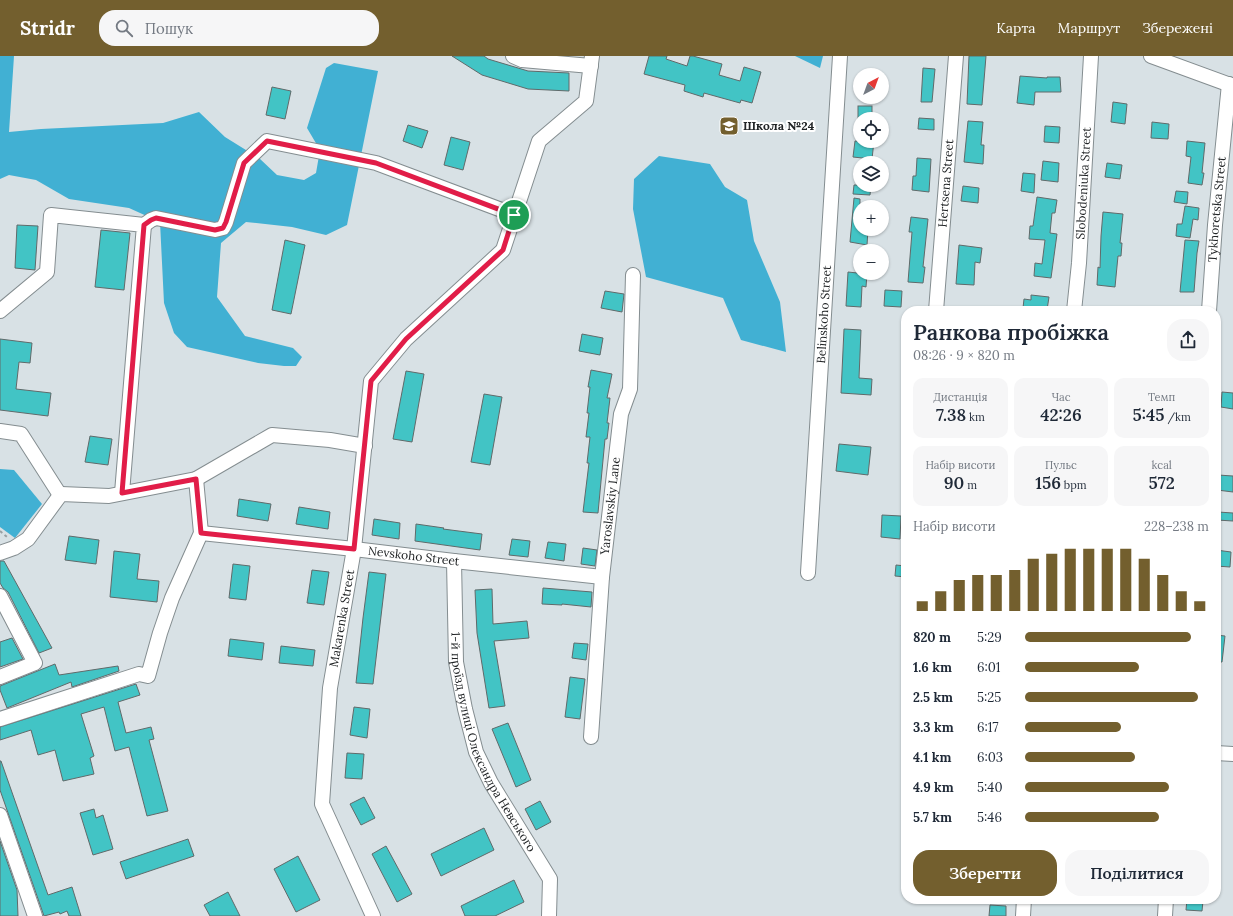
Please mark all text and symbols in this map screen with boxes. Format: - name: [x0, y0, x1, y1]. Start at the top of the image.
- search box: [99, 10, 379, 46]
- text: Stridr: [20, 16, 75, 40]
- icon: search: [113, 17, 135, 39]
- text: Пошук: [145, 19, 193, 38]
- text: Карта: [996, 19, 1036, 37]
- text: Маршрут: [1058, 19, 1120, 37]
- text: Збережені: [1142, 19, 1213, 37]
- north arrow: [853, 68, 889, 104]
- map controls: [853, 68, 889, 280]
- button: locate: [853, 112, 889, 148]
- school or university icon: Школа №24: [718, 115, 740, 137]
- place label: Школа №24: [743, 118, 815, 133]
- street label: Slobodeniuka Street: [1072, 126, 1094, 240]
- street label: Hertsena Street: [935, 138, 956, 228]
- street label: Tykhoretska Street: [1204, 155, 1229, 263]
- button: layers: [853, 156, 889, 192]
- pin: [497, 198, 531, 232]
- button: +: [853, 200, 889, 236]
- icon: arrive: [503, 204, 525, 226]
- button: −: [853, 244, 889, 280]
- street label: Belinskoho Street: [813, 265, 834, 364]
- text: Ранкова пробіжка: [913, 318, 1109, 346]
- button: share: [1167, 319, 1209, 361]
- text: 08:26 · 9 × 820 m: [913, 347, 1015, 364]
- text: Дистанція: [933, 390, 987, 404]
- text: Час: [1051, 390, 1071, 404]
- text: Темп: [1148, 390, 1175, 404]
- text: 7.38: [936, 404, 966, 426]
- text: 42:26: [1040, 404, 1082, 426]
- text: 5:45: [1133, 404, 1165, 426]
- text: km: [966, 410, 985, 424]
- text: /km: [1165, 410, 1191, 424]
- street label: Yaroslavskiy Lane: [597, 456, 623, 557]
- text: Набір висоти: [925, 458, 995, 472]
- text: Пульс: [1045, 458, 1077, 472]
- text: kcal: [1151, 458, 1172, 472]
- text: 90: [944, 472, 964, 494]
- text: 156: [1035, 472, 1061, 494]
- text: 572: [1149, 472, 1175, 494]
- text: m: [964, 478, 977, 492]
- text: bpm: [1061, 478, 1087, 492]
- text: Набір висоти: [913, 518, 996, 535]
- text: 228–238 m: [1144, 518, 1209, 535]
- street label: Nevskoho Street: [367, 543, 461, 569]
- street label: Makarenka Street: [326, 568, 357, 668]
- text: 820 m: [913, 629, 951, 646]
- text: 5:29: [977, 629, 1002, 646]
- street label: 1-й проїзд вулиці Олександра Невського: [448, 632, 539, 854]
- text: 1.6 km: [913, 659, 952, 676]
- text: 6:01: [977, 659, 1001, 676]
- text: 2.5 km: [913, 689, 953, 706]
- text: 5:25: [977, 689, 1001, 706]
- text: 3.3 km: [913, 719, 954, 736]
- text: 6:17: [977, 719, 999, 736]
- text: 4.1 km: [913, 749, 952, 766]
- text: 6:03: [977, 749, 1003, 766]
- text: 4.9 km: [913, 779, 954, 796]
- text: 5:40: [977, 779, 1002, 796]
- text: 5.7 km: [913, 809, 952, 826]
- text: 5:46: [977, 809, 1002, 826]
- button: Зберегти: [913, 850, 1057, 896]
- button: Поділитися: [1065, 850, 1209, 896]

